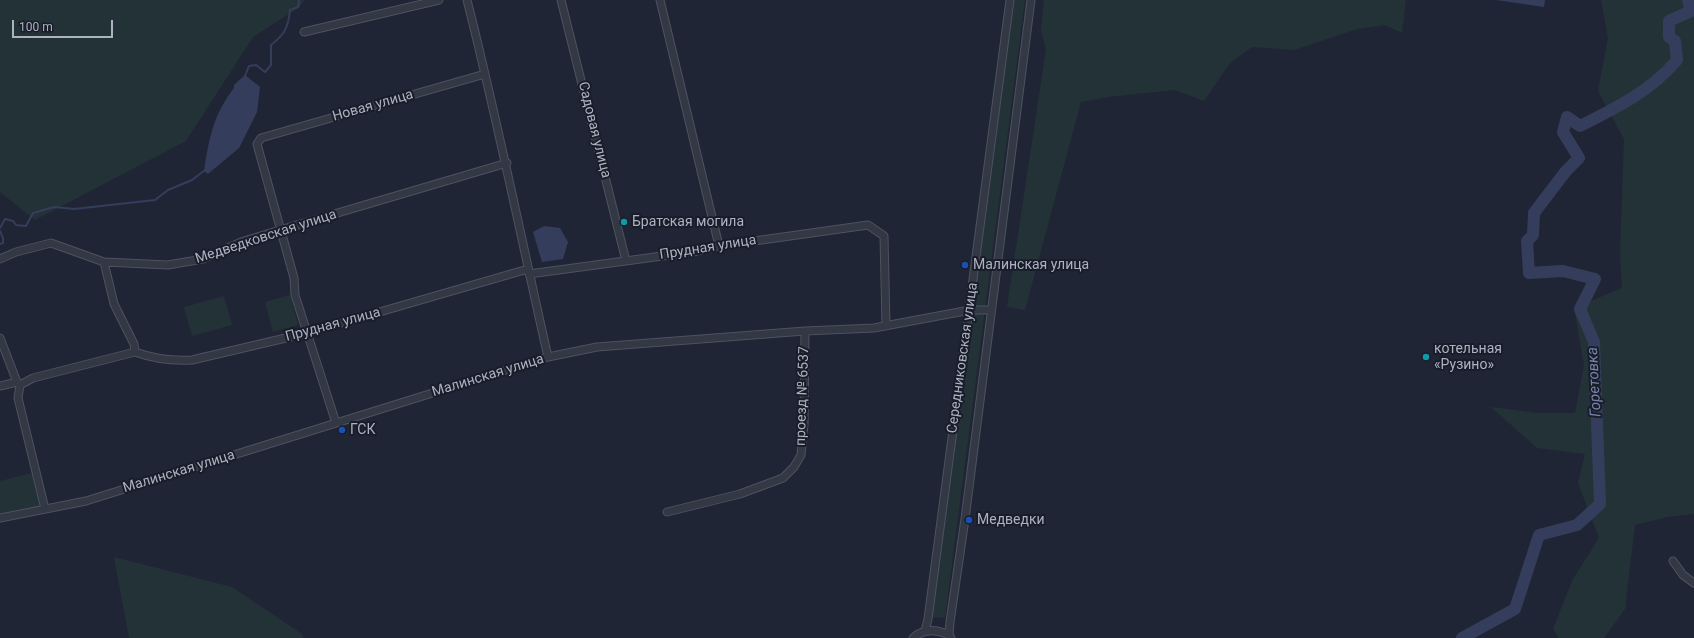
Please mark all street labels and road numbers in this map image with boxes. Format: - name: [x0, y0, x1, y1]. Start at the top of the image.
- street label: Садовая улица: [574, 80, 614, 180]
- street label: Новая улица: [331, 86, 415, 126]
- street label: Медведковская улица: [193, 206, 339, 268]
- street label: Прудная улица: [658, 232, 758, 264]
- street label: Середниковская улица: [944, 282, 982, 434]
- street label: Прудная улица: [284, 304, 382, 346]
- street label: проезд № 6537: [793, 346, 813, 446]
- street label: Малинская улица: [430, 351, 546, 401]
- street label: Малинская улица: [121, 447, 237, 497]

